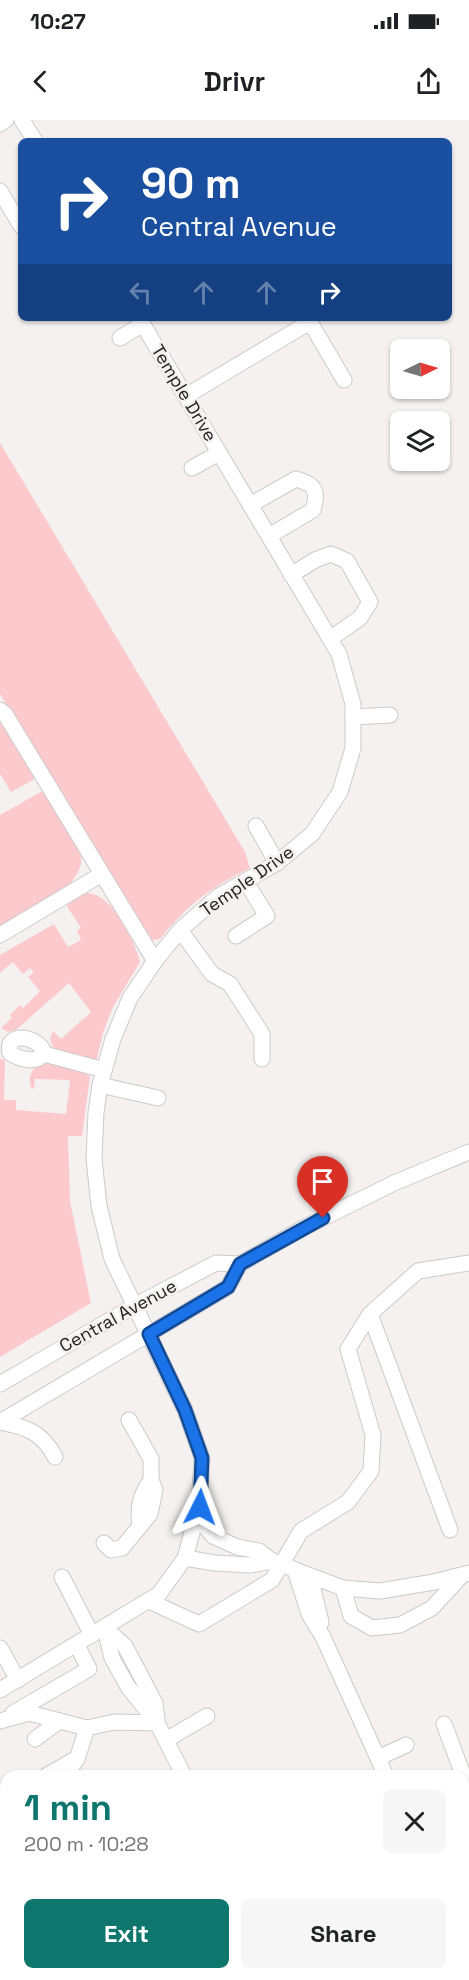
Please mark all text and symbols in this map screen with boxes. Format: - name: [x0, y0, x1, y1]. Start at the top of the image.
- text: 10:27: [30, 7, 86, 35]
- text: Drivr: [204, 64, 265, 99]
- icon: back: [24, 65, 57, 98]
- icon: share: [412, 65, 445, 98]
- text: 90 m: [141, 157, 241, 210]
- icon: right: [42, 162, 120, 240]
- text: Central Avenue: [141, 209, 337, 244]
- icon: left: [124, 276, 157, 309]
- icon: ahead: [187, 276, 220, 309]
- icon: ahead: [250, 276, 283, 309]
- icon: right: [313, 276, 346, 309]
- north arrow: [390, 339, 450, 399]
- map controls: [390, 339, 450, 471]
- street label: Temple Drive: [146, 340, 222, 446]
- button: layers: [390, 411, 450, 471]
- street label: Temple Drive: [195, 840, 298, 921]
- pin: [297, 1156, 348, 1218]
- icon: arrive: [306, 1165, 339, 1198]
- street label: Central Avenue: [55, 1274, 180, 1357]
- position arrow: [168, 1475, 232, 1539]
- text: 1 min: [24, 1785, 112, 1831]
- button: close: [383, 1790, 446, 1853]
- text: 200 m · 10:28: [24, 1831, 149, 1857]
- button: Exit: [24, 1899, 229, 1968]
- button: Share: [241, 1899, 446, 1968]

